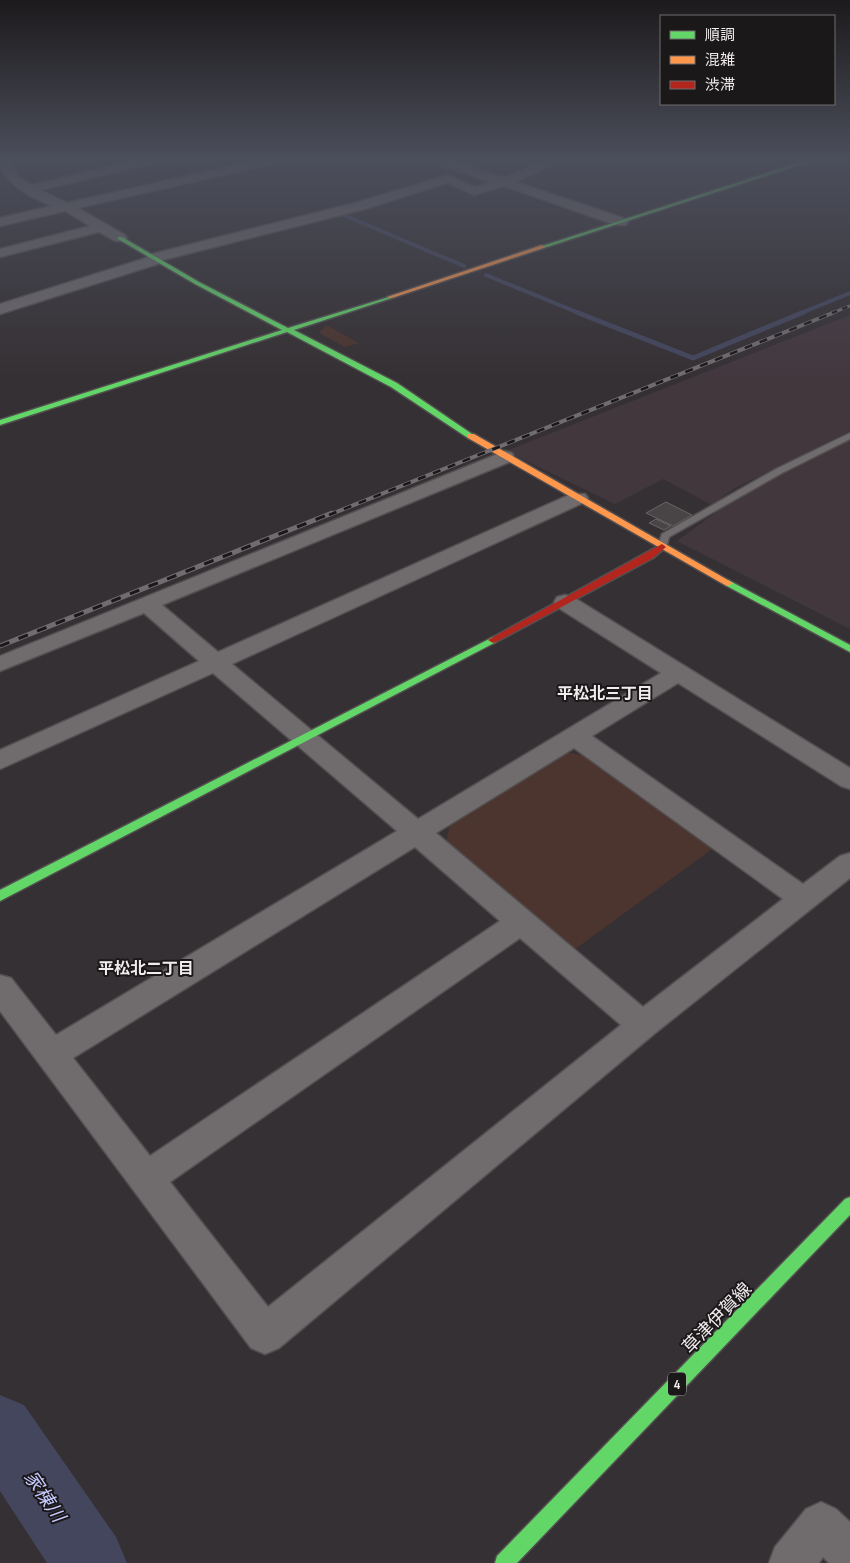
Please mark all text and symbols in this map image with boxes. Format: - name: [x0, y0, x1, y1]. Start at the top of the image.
- legend: [660, 15, 835, 105]
- text: 順調: [705, 26, 735, 45]
- text: 混雑: [705, 51, 735, 70]
- text: 渋滞: [705, 76, 735, 95]
- district label: 平松北三丁目: [557, 685, 653, 704]
- district label: 平松北二丁目: [98, 960, 194, 979]
- street label: 草津伊賀線: [679, 1279, 756, 1358]
- road number: 4: [668, 1372, 686, 1396]
- water label: 家棟川: [18, 1467, 70, 1529]

